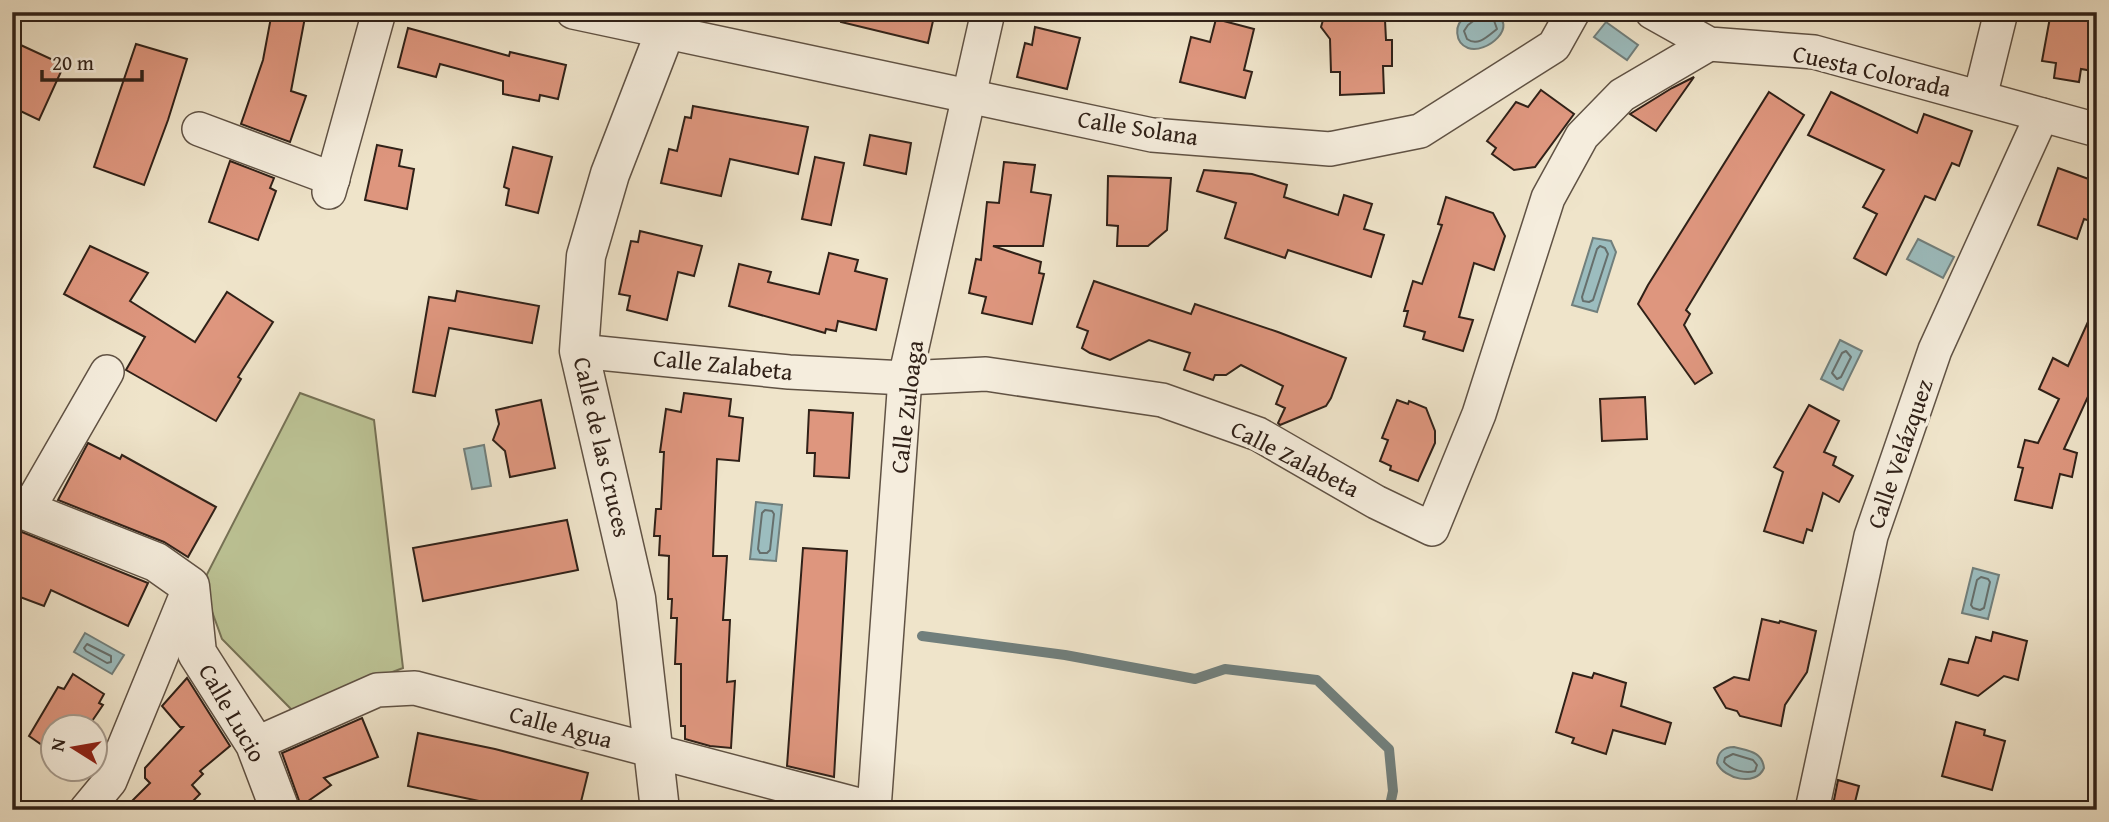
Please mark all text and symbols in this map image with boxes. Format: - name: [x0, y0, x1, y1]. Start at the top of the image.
- street label: Cuesta Colorada: [1790, 35, 1955, 106]
- scale bar: [42, 38, 142, 82]
- text: 20 m: [52, 47, 94, 78]
- street label: Calle Solana: [1075, 101, 1201, 154]
- street label: Calle Zuloaga: [881, 338, 932, 475]
- street label: Calle Zalabeta: [652, 340, 795, 389]
- street label: Calle de las Cruces: [565, 353, 640, 540]
- street label: Calle Velázquez: [1858, 374, 1941, 533]
- street label: Calle Zalabeta: [1225, 411, 1366, 506]
- street label: Calle Lucio: [190, 657, 275, 769]
- street label: Calle Agua: [506, 696, 617, 757]
- north arrow: [38, 714, 108, 784]
- text: N: [42, 736, 72, 754]

